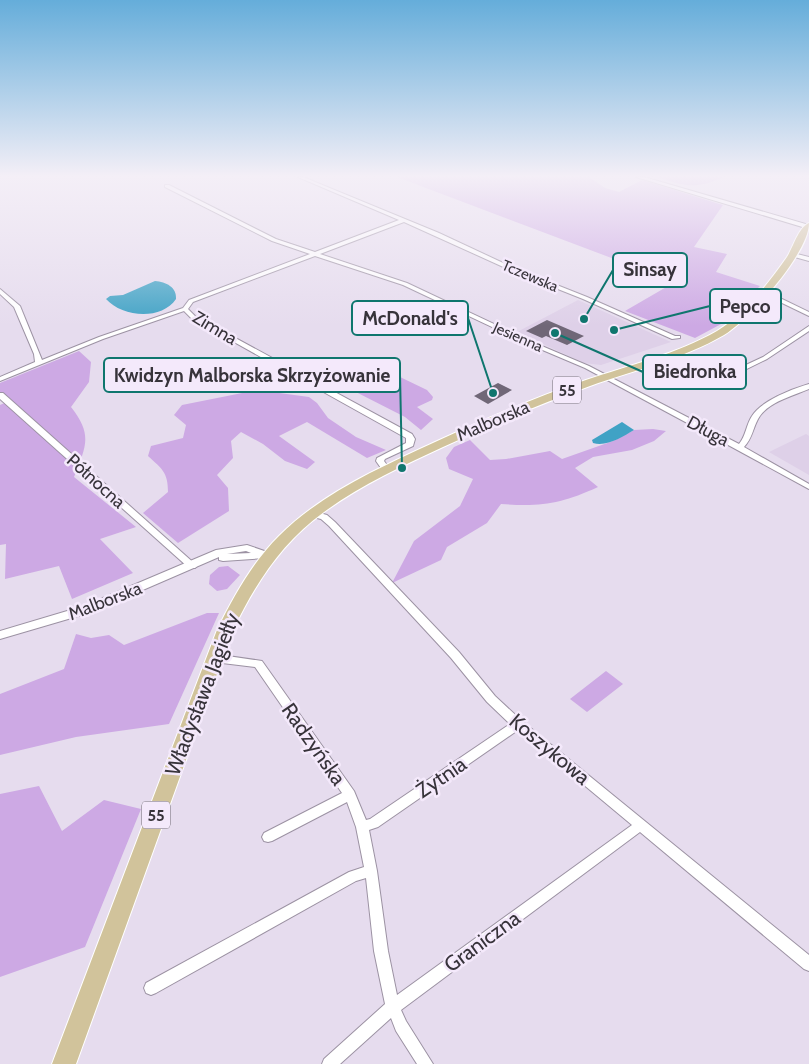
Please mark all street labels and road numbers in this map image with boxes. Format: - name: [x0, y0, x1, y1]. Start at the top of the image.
- street label: Tczewska: [499, 256, 561, 296]
- street label: Zimna: [189, 306, 242, 350]
- street label: Jesienna: [490, 318, 546, 356]
- road number: 55: [553, 376, 581, 404]
- street label: Malborska: [453, 396, 533, 446]
- street label: Długa: [683, 411, 733, 451]
- street label: Północna: [62, 449, 130, 513]
- street label: Malborska: [65, 577, 145, 625]
- street label: Władysława Jagiełły: [159, 609, 245, 779]
- street label: Radzyńska: [277, 698, 351, 790]
- street label: Koszykowa: [505, 708, 595, 790]
- street label: Żytnia: [411, 751, 471, 803]
- road number: 55: [142, 802, 170, 828]
- street label: Graniczna: [439, 905, 525, 977]

